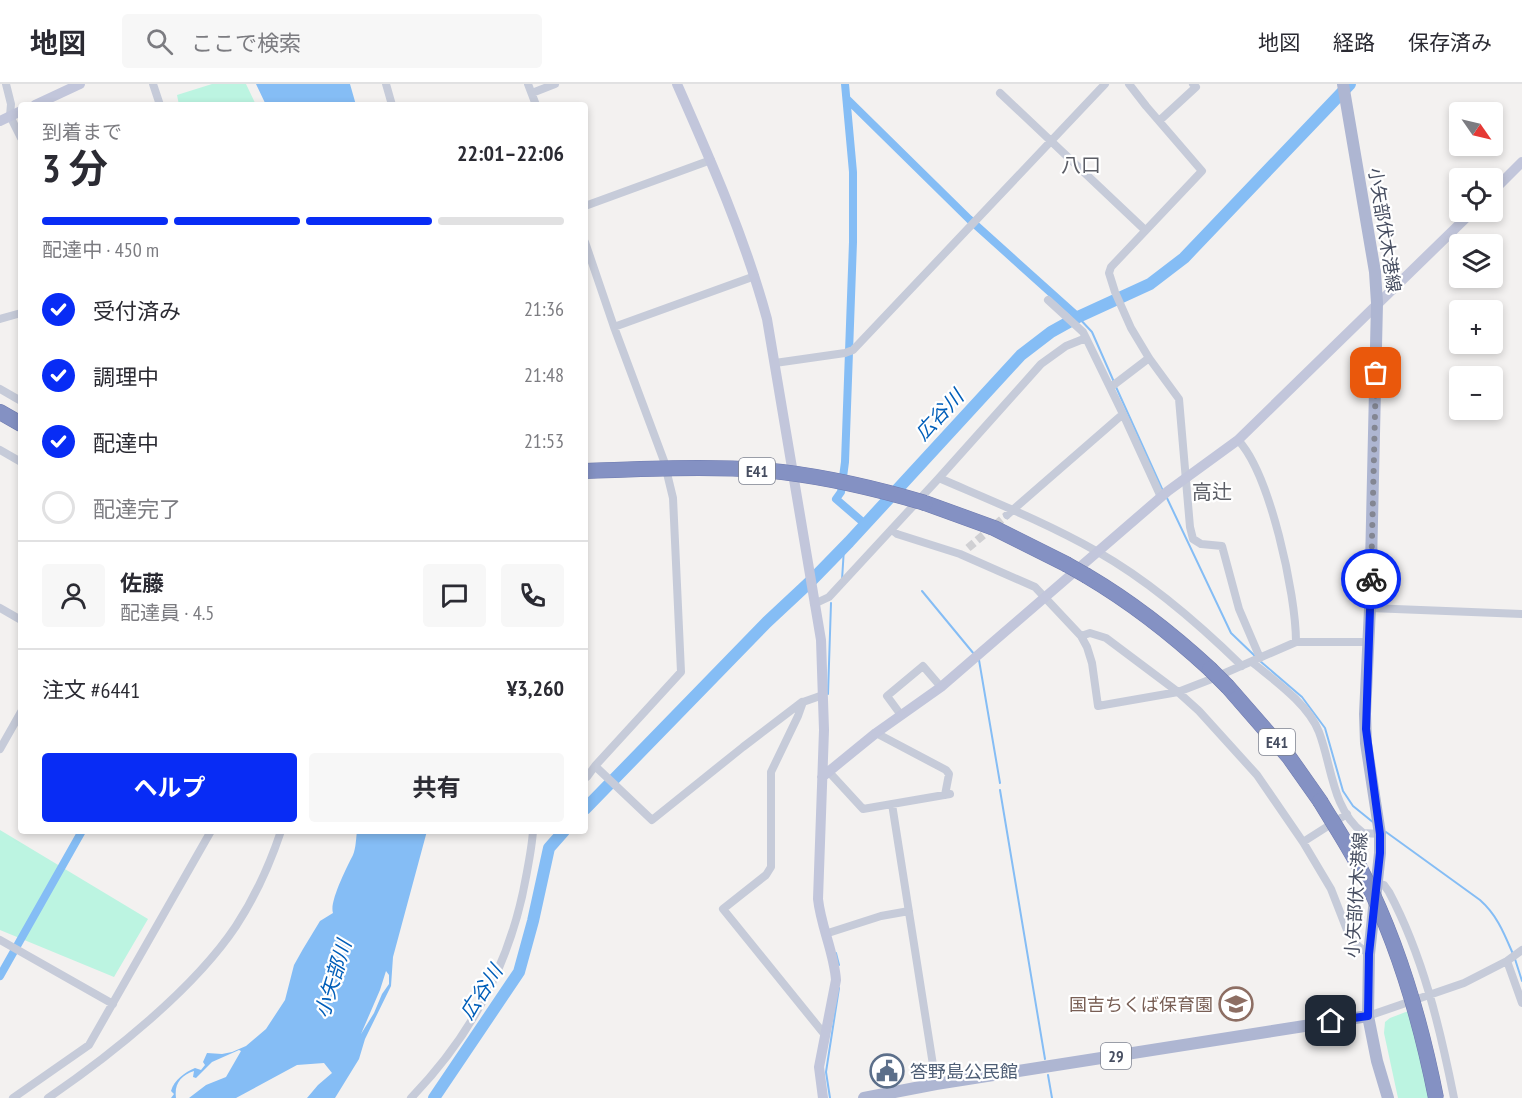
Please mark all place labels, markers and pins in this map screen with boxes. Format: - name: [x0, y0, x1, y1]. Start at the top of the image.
- pin: [1350, 347, 1401, 398]
- school or university icon: 国吉ちくば保育園: [1218, 986, 1254, 1022]
- place label: 国吉ちくば保育園: [1069, 993, 1213, 1016]
- pin: [1305, 995, 1356, 1046]
- public building icon: 答野島公民館: [869, 1053, 905, 1089]
- place label: 答野島公民館: [910, 1060, 1018, 1083]

